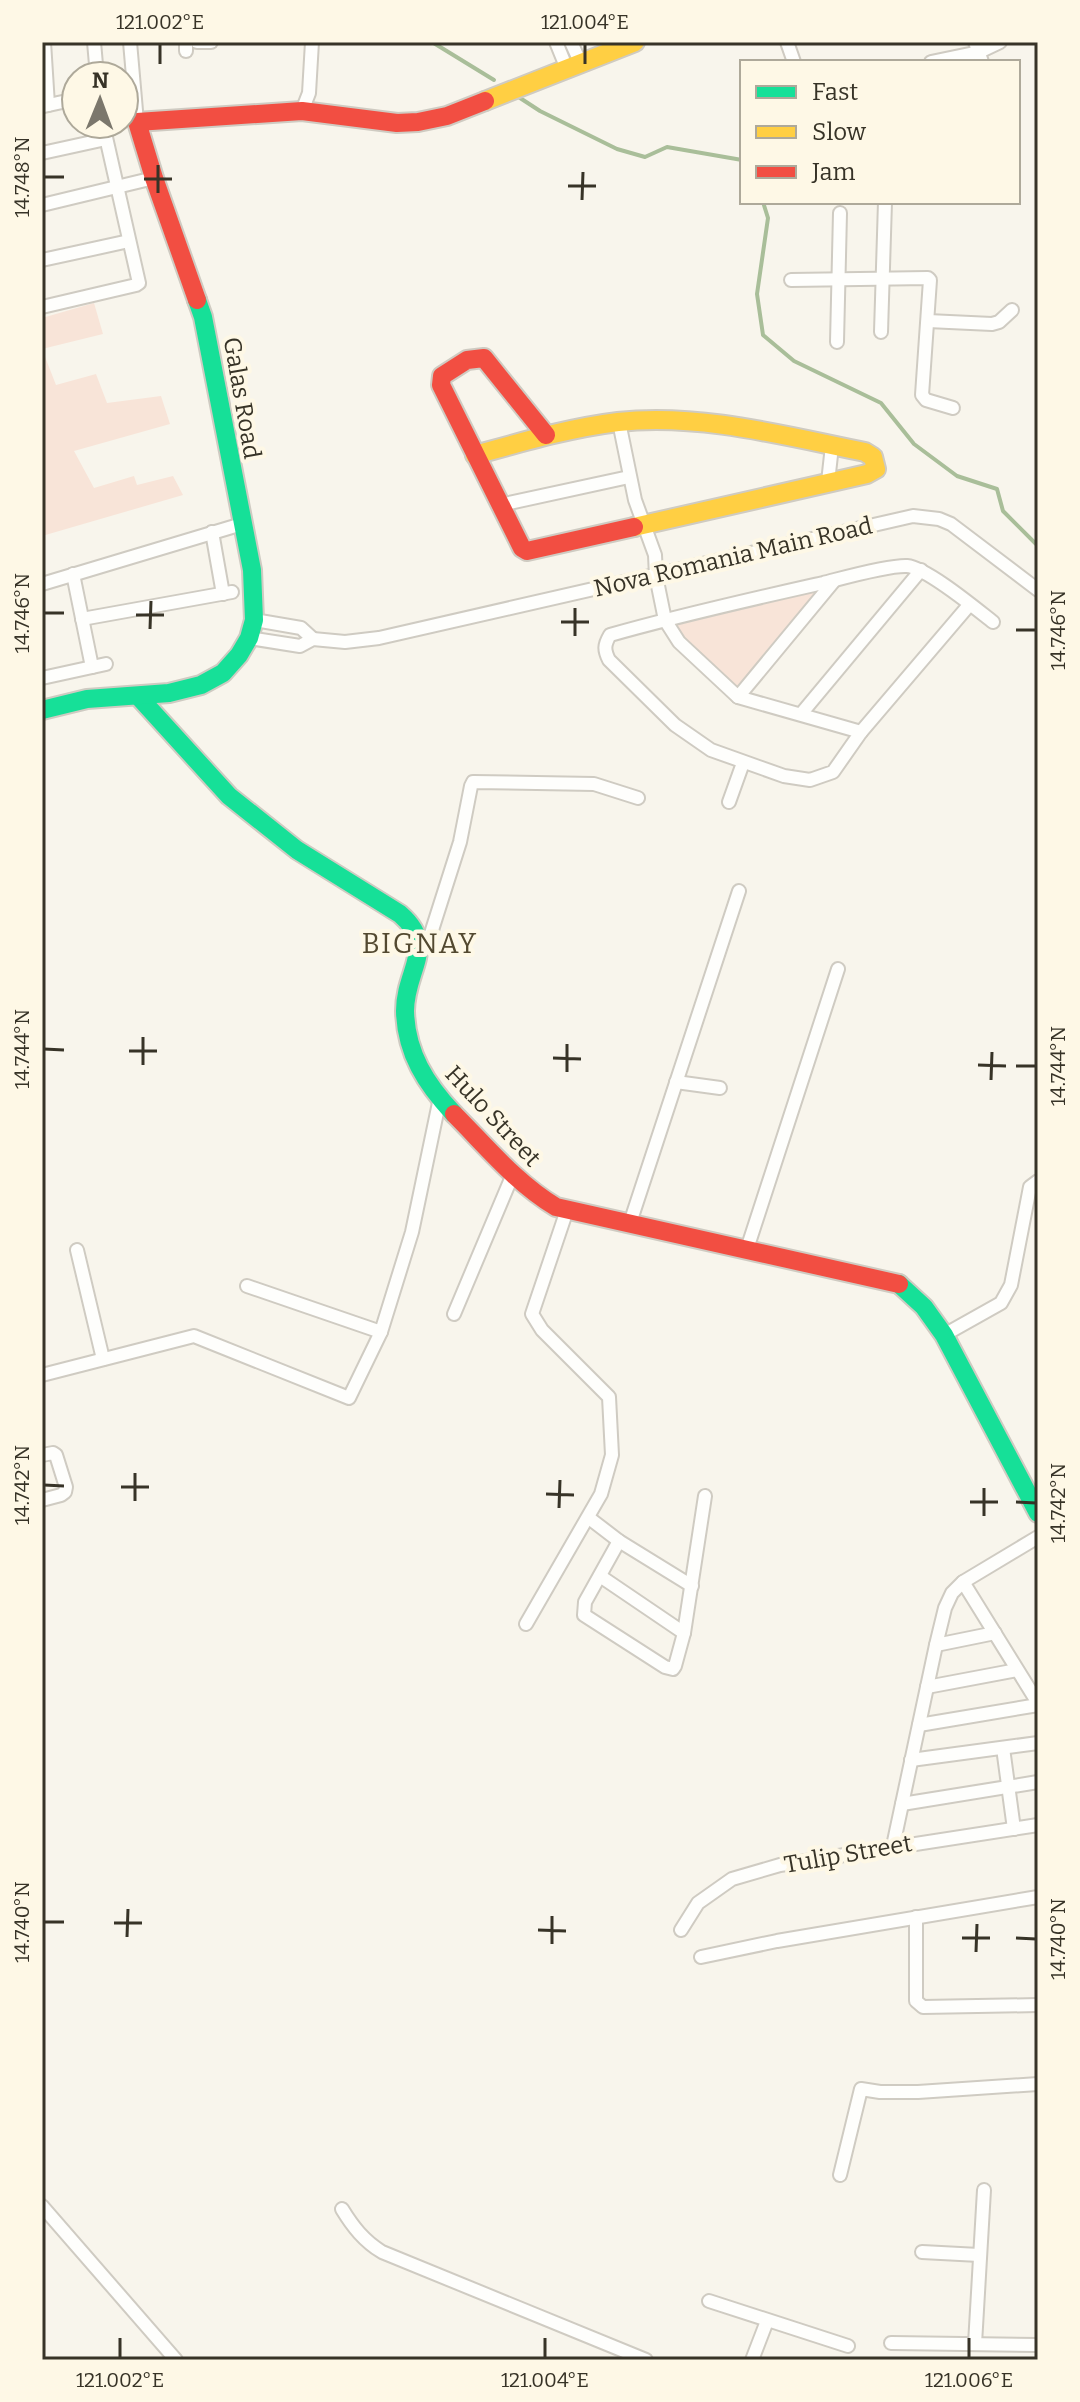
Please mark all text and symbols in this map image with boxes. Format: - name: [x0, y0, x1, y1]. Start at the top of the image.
- text: 121.002°E: [116, 10, 204, 34]
- text: 121.004°E: [541, 10, 629, 34]
- north arrow: [60, 60, 140, 140]
- legend: [740, 60, 1020, 204]
- text: N: [92, 67, 109, 94]
- text: Fast: [812, 78, 858, 106]
- text: Slow: [812, 118, 867, 146]
- text: 14.748°N: [10, 136, 34, 218]
- text: Jam: [811, 158, 856, 186]
- street label: Galas Road: [218, 335, 266, 461]
- street label: Nova Romania Main Road: [591, 511, 875, 603]
- text: 14.746°N: [10, 573, 34, 653]
- text: 14.746°N: [1046, 590, 1070, 670]
- district label: BIGNAY: [362, 927, 478, 960]
- text: 14.744°N: [10, 1009, 34, 1089]
- text: 14.744°N: [1046, 1026, 1070, 1106]
- street label: Hulo Street: [439, 1060, 547, 1172]
- text: 14.742°N: [10, 1445, 34, 1525]
- text: 14.742°N: [1046, 1463, 1070, 1543]
- street label: Tulip Street: [782, 1829, 914, 1879]
- text: 14.740°N: [10, 1881, 34, 1963]
- text: 14.740°N: [1046, 1898, 1070, 1980]
- text: 121.002°E: [76, 2368, 164, 2392]
- text: 121.004°E: [501, 2368, 589, 2392]
- text: 121.006°E: [925, 2368, 1013, 2392]

